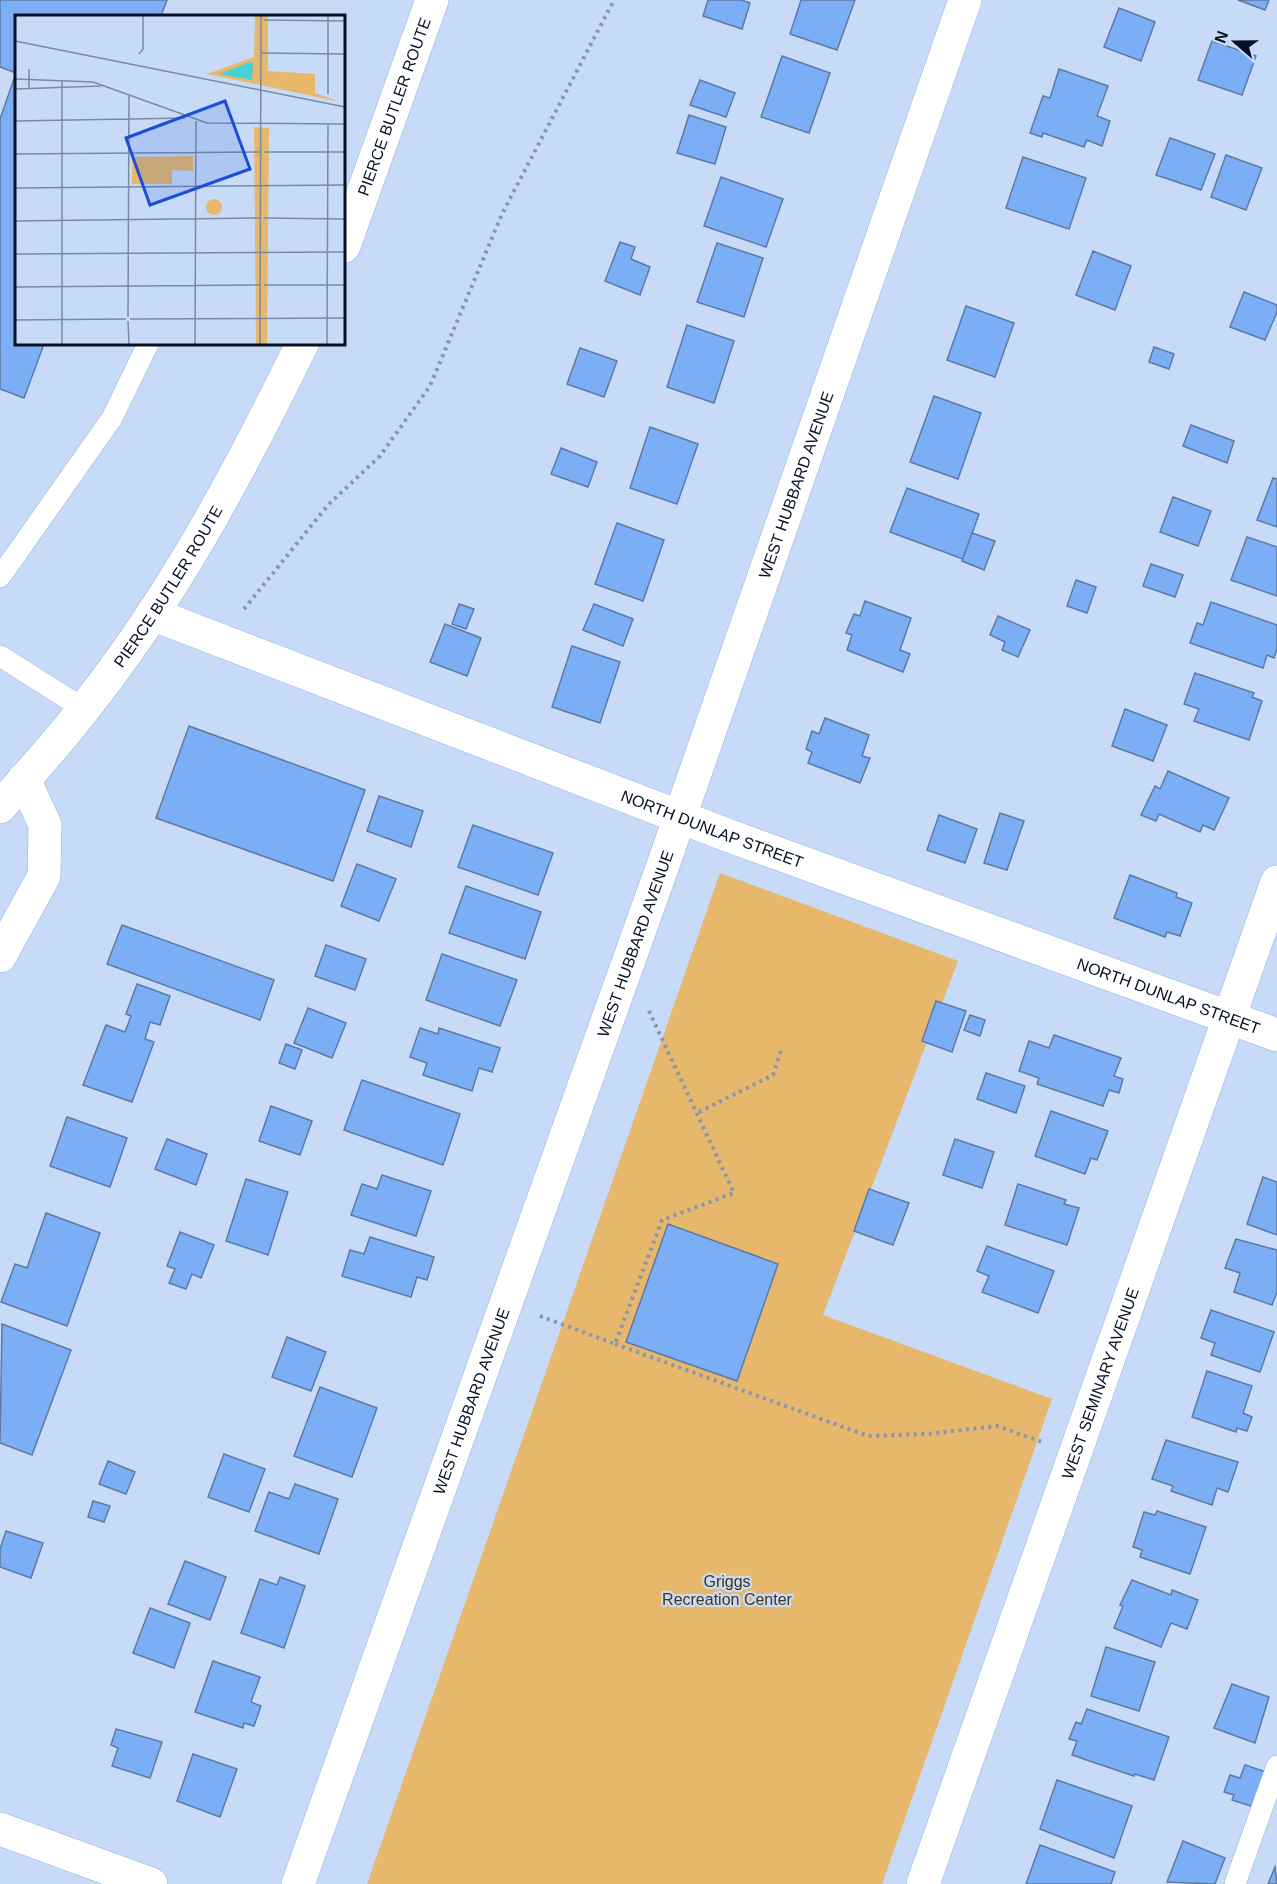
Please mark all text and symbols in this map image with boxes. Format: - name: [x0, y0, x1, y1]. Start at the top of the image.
- north arrow: [1205, 12, 1265, 72]
- inset map: [15, 15, 345, 345]
- street label: PIERCE BUTLER ROUTE: [354, 15, 433, 198]
- text: N: [1211, 29, 1231, 45]
- street label: WEST HUBBARD AVENUE: [755, 389, 836, 581]
- street label: PIERCE BUTLER ROUTE: [110, 502, 225, 670]
- street label: NORTH DUNLAP STREET: [619, 787, 806, 871]
- street label: WEST HUBBARD AVENUE: [594, 848, 676, 1039]
- street label: NORTH DUNLAP STREET: [1075, 955, 1263, 1037]
- street label: WEST SEMINARY AVENUE: [1058, 1285, 1141, 1481]
- street label: WEST HUBBARD AVENUE: [430, 1306, 512, 1497]
- park label: Griggs Recreation Center: [662, 1573, 793, 1608]

